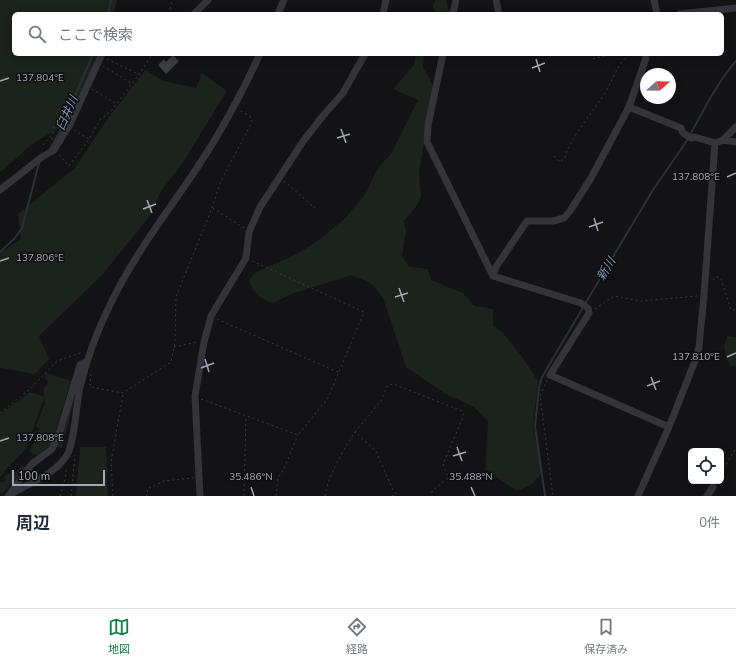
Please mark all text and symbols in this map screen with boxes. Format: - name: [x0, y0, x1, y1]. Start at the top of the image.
- search box: [12, 12, 724, 56]
- icon: search: [26, 23, 48, 45]
- text: ここで検索: [58, 25, 133, 45]
- north arrow: [640, 68, 676, 104]
- text: 137.804°E: [16, 71, 64, 85]
- water label: 臼井川: [52, 91, 82, 133]
- text: 137.808°E: [672, 170, 720, 184]
- text: 137.806°E: [16, 251, 64, 265]
- water label: 新川: [593, 253, 620, 283]
- text: 137.810°E: [672, 350, 720, 364]
- text: 137.808°E: [16, 431, 64, 445]
- map controls: [688, 448, 724, 484]
- button: locate: [688, 448, 724, 484]
- scale bar: [12, 468, 105, 487]
- text: 100 m: [18, 469, 50, 484]
- text: 35.486°N: [229, 470, 273, 484]
- text: 35.488°N: [449, 470, 493, 484]
- text: 周辺: [16, 512, 50, 535]
- text: 0件: [699, 514, 720, 532]
- tab: 地図: [108, 616, 130, 657]
- tab: 経路: [346, 616, 368, 657]
- tab: 保存済み: [584, 616, 628, 657]

